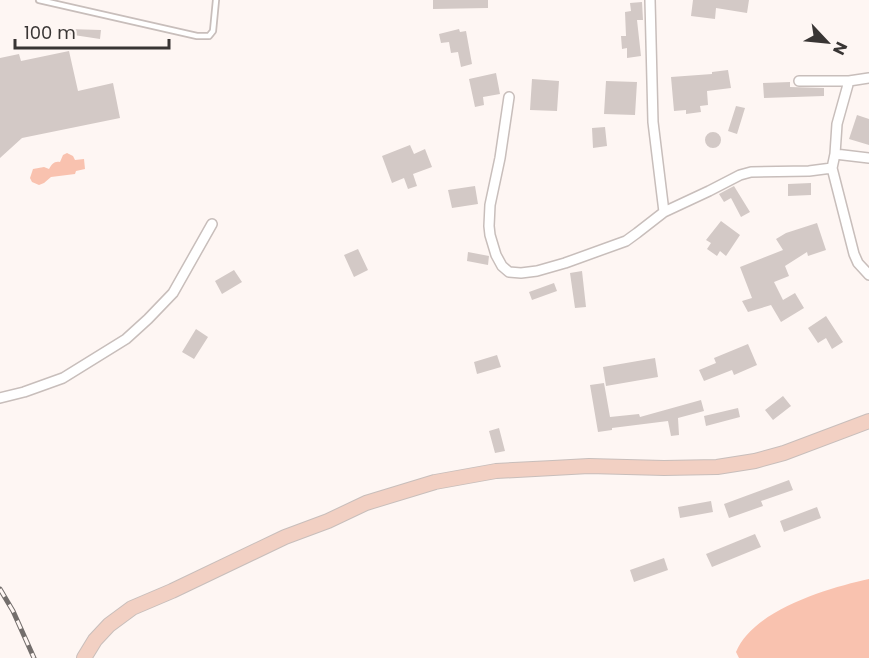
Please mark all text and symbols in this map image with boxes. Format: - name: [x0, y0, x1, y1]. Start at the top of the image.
- scale bar: [15, 12, 170, 50]
- north arrow: [797, 12, 857, 72]
- text: 100 m: [24, 20, 76, 45]
- text: N: [827, 38, 853, 59]

